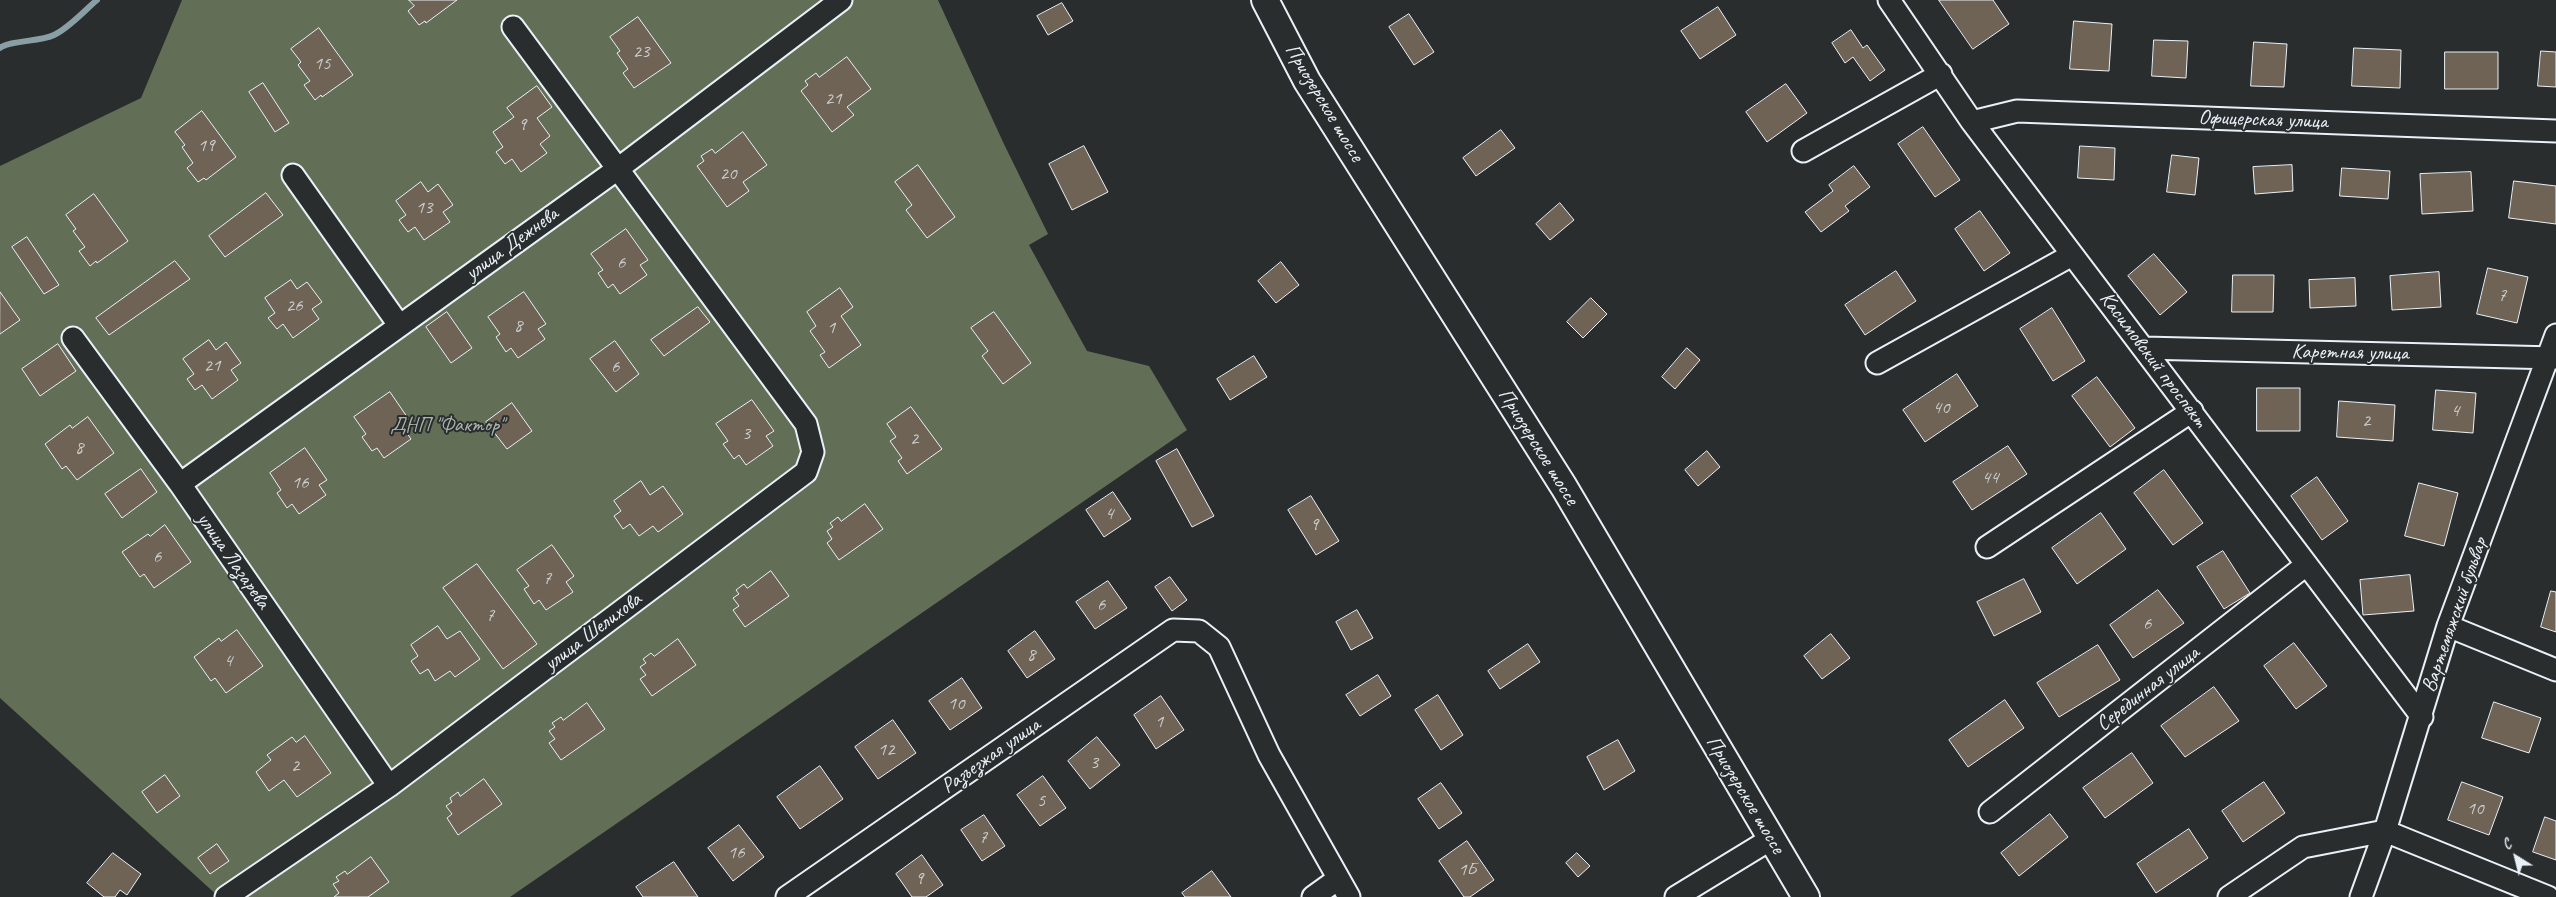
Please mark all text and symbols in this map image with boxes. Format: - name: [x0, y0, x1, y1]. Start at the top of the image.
- street label: Приозерское шоссе: [1279, 39, 1369, 167]
- house number: 23: [632, 41, 650, 63]
- house number: 15: [313, 53, 331, 75]
- house number: 21: [824, 88, 842, 110]
- street label: Офицерская улица: [2198, 105, 2328, 135]
- house number: 9: [518, 114, 526, 136]
- house number: 19: [197, 135, 215, 157]
- house number: 20: [719, 163, 737, 185]
- house number: 13: [415, 197, 433, 219]
- street label: улица Дежнева: [461, 202, 563, 286]
- house number: 6: [617, 252, 625, 274]
- house number: 7: [2498, 285, 2506, 307]
- street label: Касимовский проспект: [2094, 287, 2212, 433]
- house number: 26: [285, 295, 303, 317]
- house number: 8: [514, 315, 522, 337]
- house number: 1: [827, 317, 835, 339]
- street label: Каретная улица: [2291, 339, 2409, 367]
- house number: 21: [203, 355, 221, 377]
- house number: 6: [611, 356, 619, 378]
- street label: Приозерское шоссе: [1492, 384, 1584, 510]
- house number: 40: [1932, 397, 1950, 419]
- house number: 4: [2451, 400, 2459, 422]
- house number: 2: [2362, 410, 2370, 432]
- park label: ДНП "Фактор": [390, 412, 504, 438]
- house number: 3: [742, 423, 750, 445]
- house number: 2: [910, 428, 918, 450]
- house number: 8: [75, 437, 83, 459]
- house number: 44: [1981, 467, 1999, 489]
- house number: 16: [291, 472, 309, 494]
- house number: 4: [1105, 503, 1113, 525]
- street label: улица Лазарева: [191, 508, 275, 614]
- house number: 9: [1310, 514, 1318, 536]
- street label: Вартемяжский бульвар: [2417, 534, 2493, 696]
- house number: 6: [153, 546, 161, 568]
- house number: 7: [543, 568, 551, 590]
- street label: улица Шелихова: [539, 587, 647, 677]
- house number: 6: [1097, 594, 1105, 616]
- house number: 7: [486, 605, 494, 627]
- house number: 6: [2143, 613, 2151, 635]
- street label: Серединная улица: [2091, 641, 2205, 737]
- house number: 8: [1027, 644, 1035, 666]
- house number: 4: [224, 650, 232, 672]
- house number: 10: [947, 693, 965, 715]
- house number: 1: [1155, 711, 1163, 733]
- street label: Разъезжая улица: [937, 713, 1045, 799]
- street label: Приозерское шоссе: [1700, 731, 1790, 859]
- house number: 12: [877, 739, 895, 761]
- house number: 3: [1090, 752, 1098, 774]
- house number: 2: [291, 755, 299, 777]
- house number: 5: [1037, 790, 1045, 812]
- house number: 10: [2466, 798, 2484, 820]
- house number: 7: [979, 827, 987, 849]
- north arrow: [2491, 832, 2541, 882]
- text: С: [2499, 836, 2515, 853]
- house number: 16: [727, 842, 745, 864]
- house number: 1Б: [1458, 859, 1476, 881]
- house number: 9: [915, 868, 923, 890]

